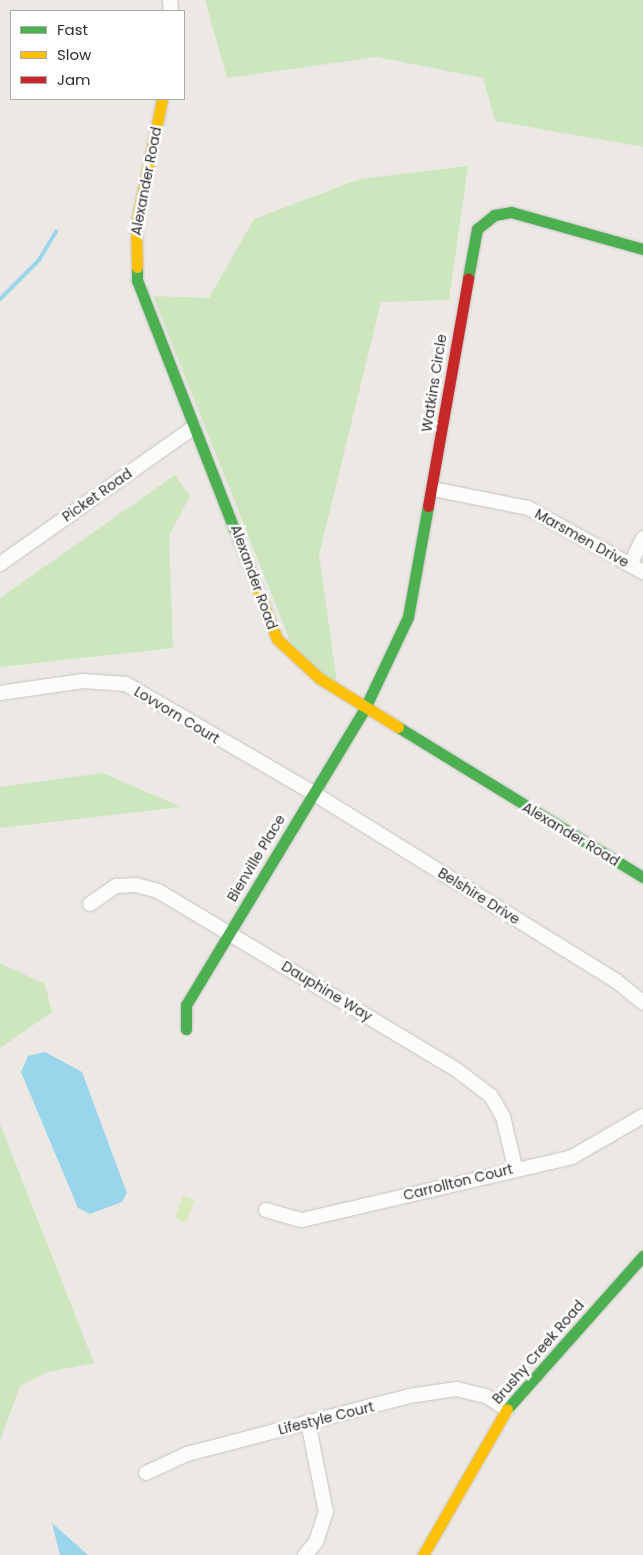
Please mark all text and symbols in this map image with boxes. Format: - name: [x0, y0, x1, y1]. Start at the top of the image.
- legend: [10, 10, 185, 100]
- text: Fast: [57, 19, 88, 40]
- text: Slow: [57, 44, 91, 65]
- text: Jam: [57, 69, 91, 90]
- street label: Alexander Road: [127, 125, 165, 237]
- street label: Watkins Circle: [418, 333, 450, 433]
- street label: Picket Road: [59, 465, 135, 525]
- street label: Marsmen Drive: [532, 505, 632, 571]
- street label: Alexander Road: [227, 522, 281, 632]
- street label: Lovvorn Court: [131, 683, 223, 747]
- street label: Alexander Road: [519, 798, 623, 870]
- street label: Bienville Place: [223, 811, 289, 905]
- street label: Belshire Drive: [435, 864, 523, 928]
- street label: Dauphine Way: [279, 957, 375, 1025]
- street label: Carrollton Court: [401, 1160, 515, 1204]
- street label: Brushy Creek Road: [489, 1297, 587, 1407]
- street label: Lifestyle Court: [276, 1398, 376, 1438]

